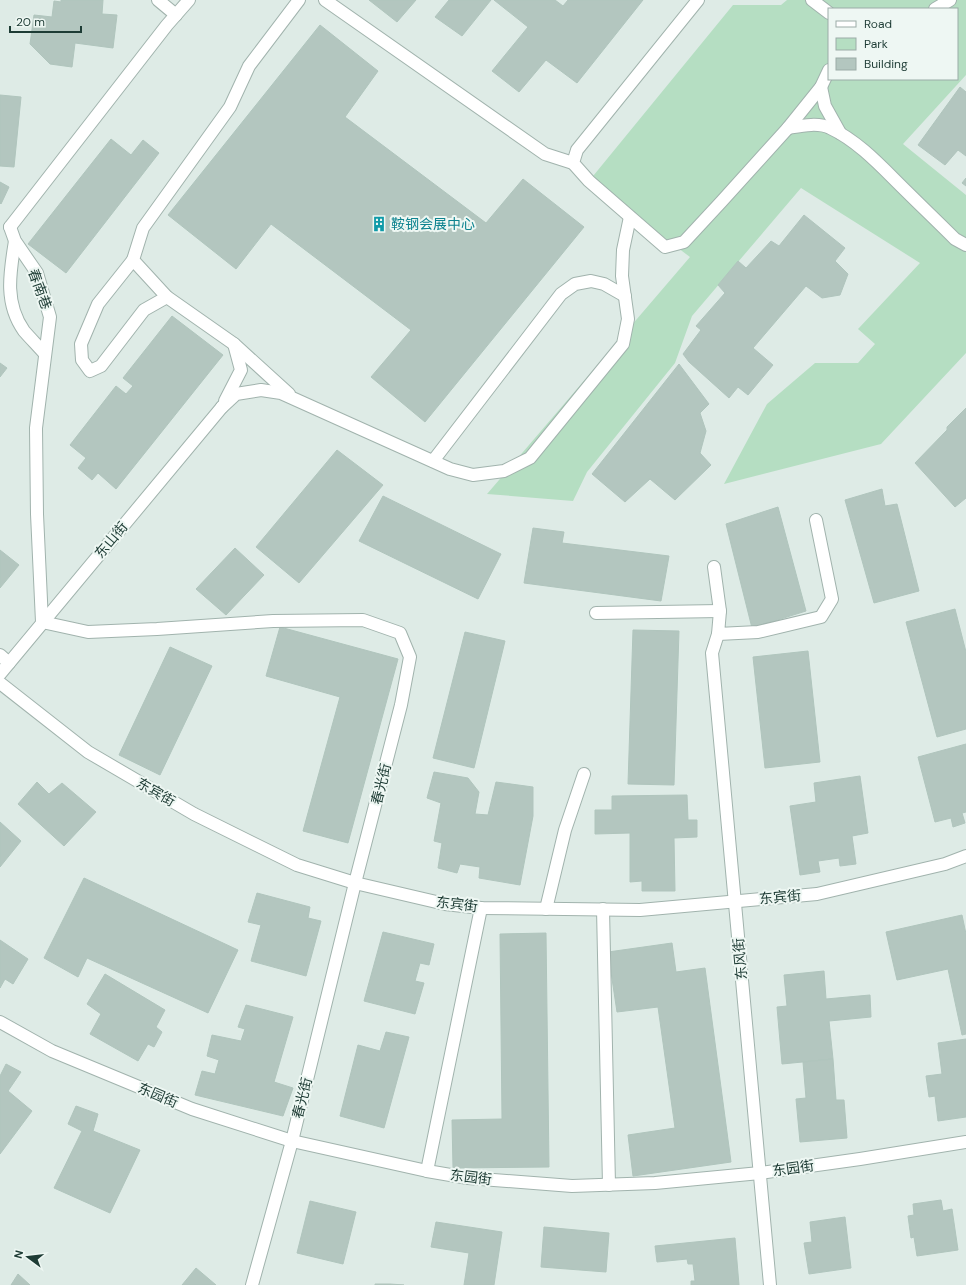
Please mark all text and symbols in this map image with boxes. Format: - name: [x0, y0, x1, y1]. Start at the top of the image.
- scale bar: [10, 8, 81, 34]
- legend: [828, 8, 958, 80]
- text: 20 m: [16, 14, 45, 30]
- text: Road: [864, 16, 892, 32]
- text: Park: [864, 36, 888, 52]
- text: Building: [864, 56, 908, 72]
- building icon: 鞍钢会展中心: [370, 215, 388, 233]
- place label: 鞍钢会展中心: [391, 215, 475, 233]
- street label: 春南巷: [24, 266, 56, 312]
- street label: 东山街: [91, 518, 131, 562]
- street label: 春光街: [367, 761, 395, 807]
- street label: 东宾街: [133, 774, 179, 810]
- street label: 东宾街: [758, 886, 802, 908]
- street label: 东宾街: [435, 893, 479, 915]
- street label: 东风街: [729, 937, 751, 981]
- street label: 春光街: [288, 1075, 316, 1121]
- street label: 东园街: [135, 1079, 181, 1111]
- street label: 东园街: [771, 1156, 815, 1180]
- street label: 东园街: [449, 1166, 493, 1188]
- north arrow: [8, 1237, 48, 1277]
- text: N: [11, 1249, 26, 1260]

